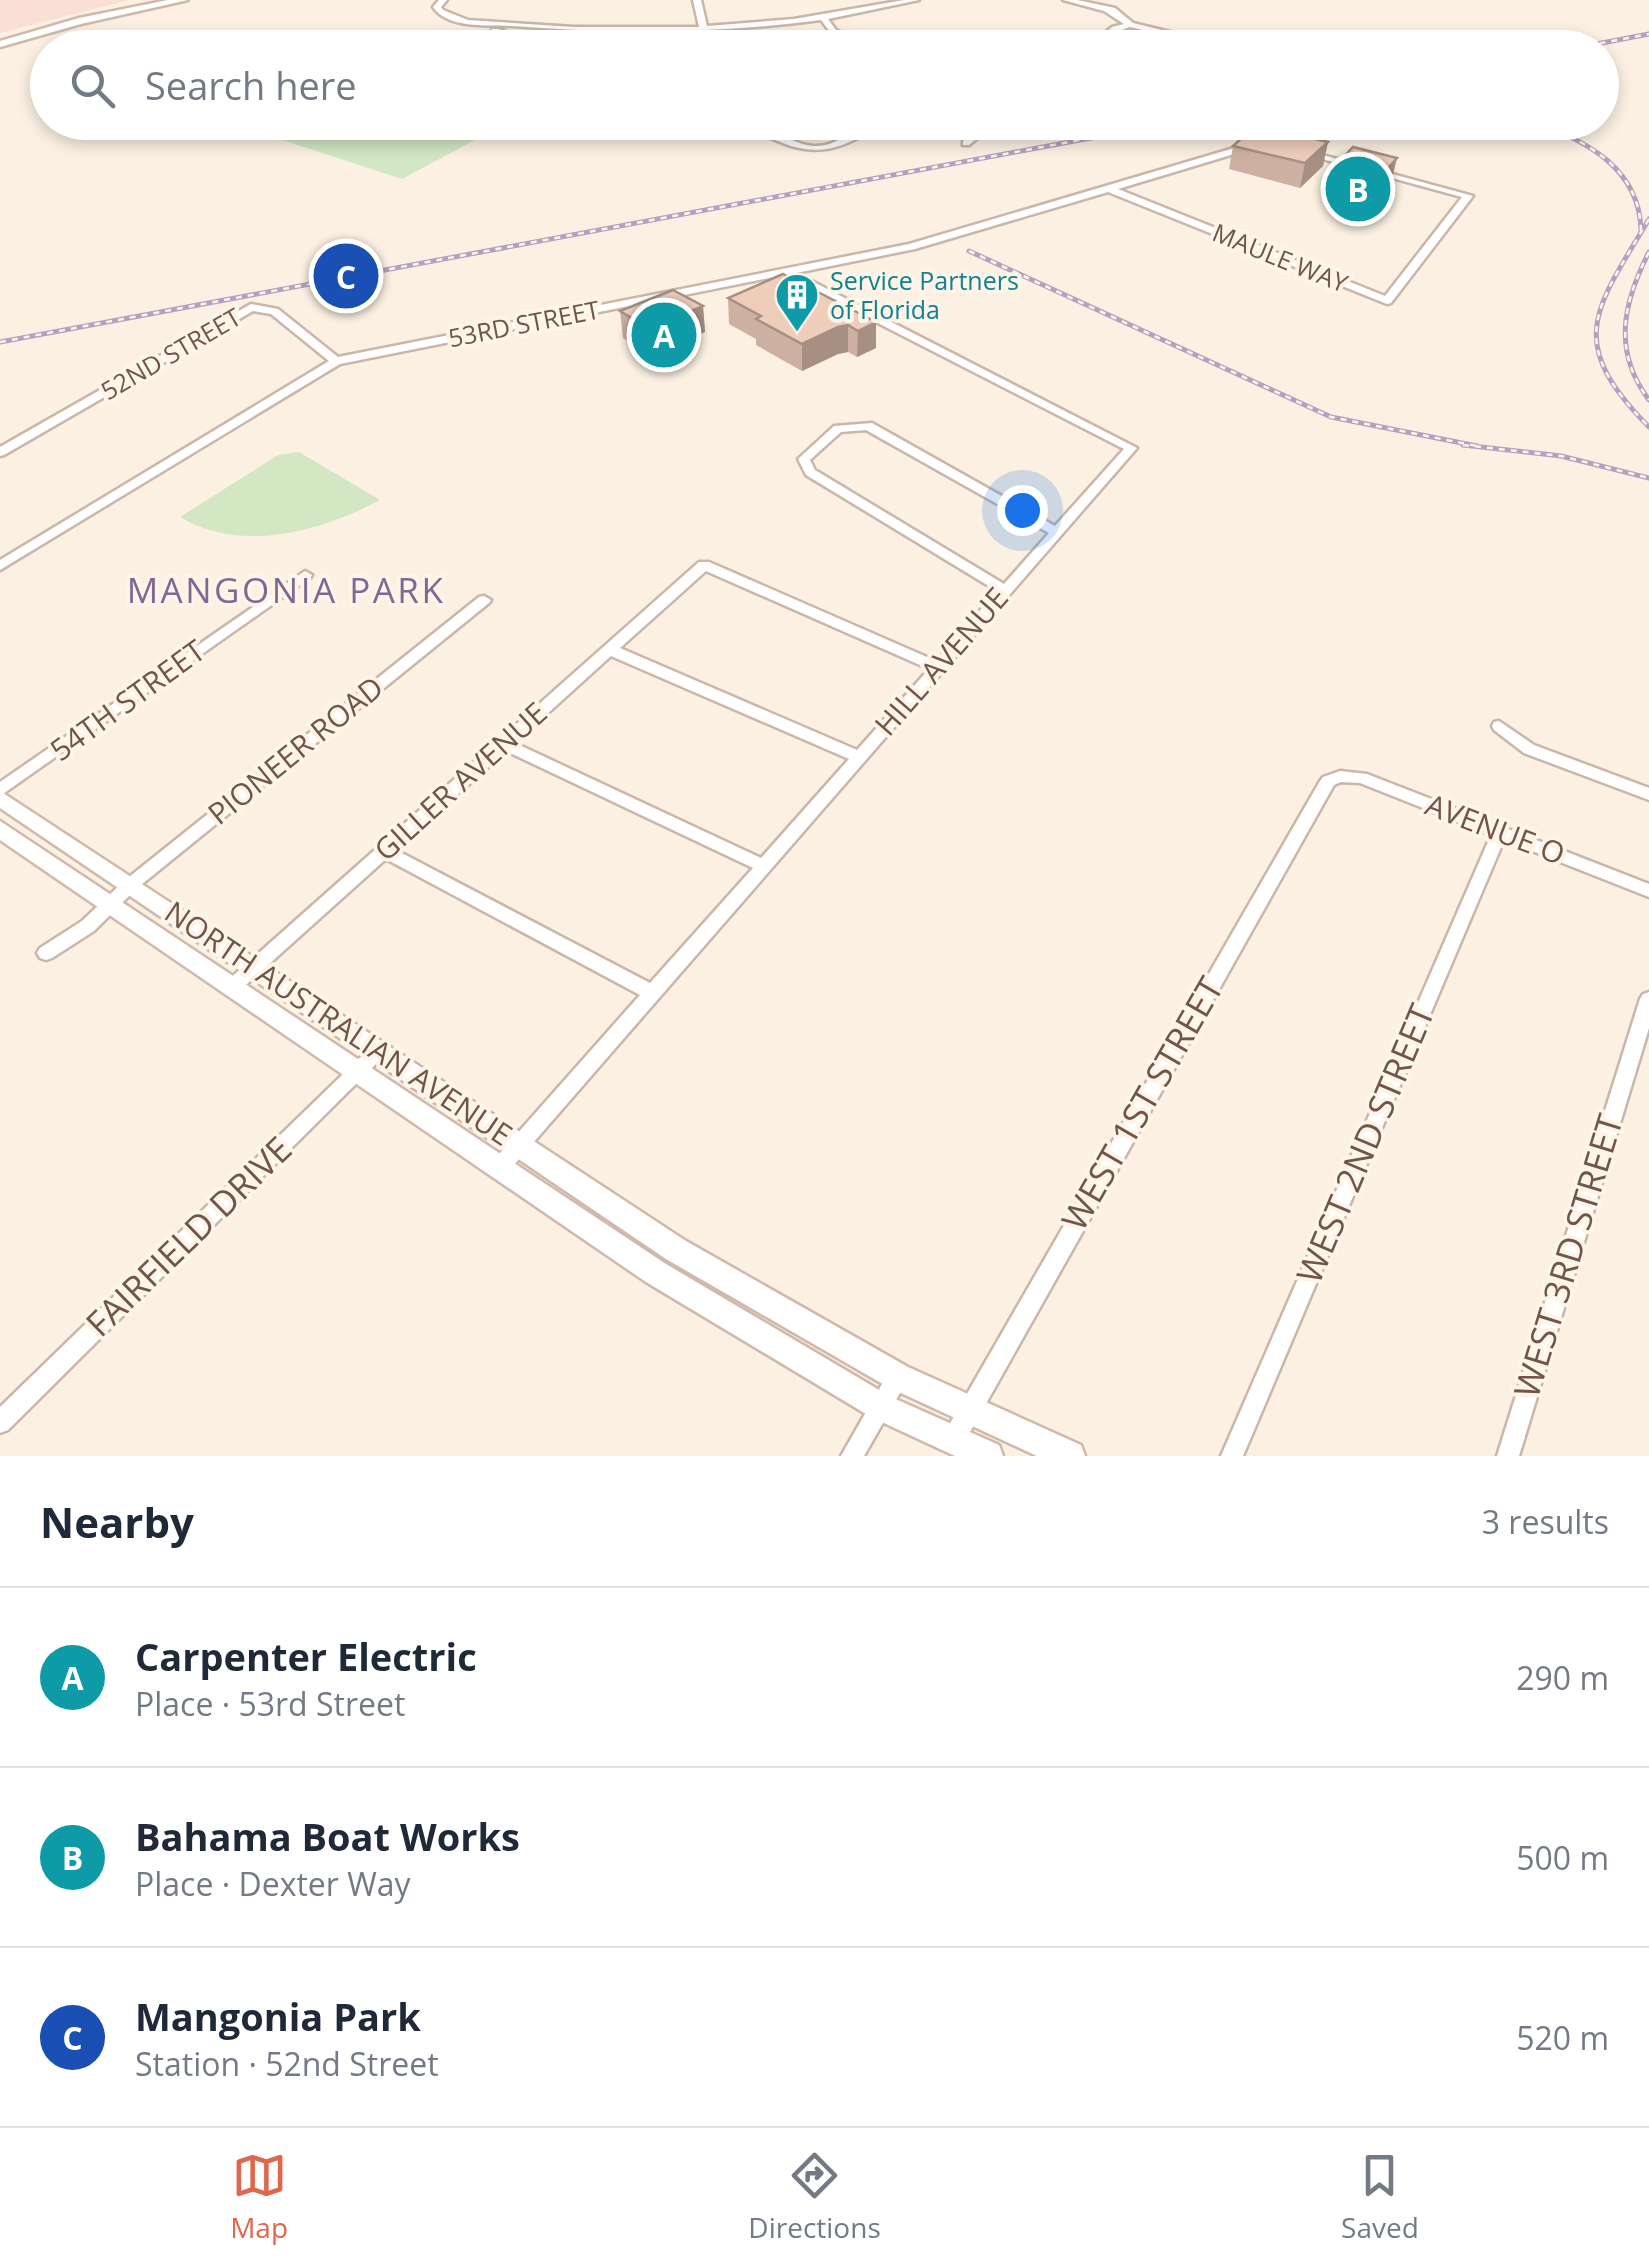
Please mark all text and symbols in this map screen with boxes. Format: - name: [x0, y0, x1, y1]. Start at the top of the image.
- search box: [30, 30, 1619, 140]
- icon: search: [65, 58, 120, 113]
- text: Search here: [145, 59, 357, 111]
- pin: B: [1326, 152, 1390, 226]
- street label: MAULE WAY: [1208, 215, 1353, 300]
- pin: C: [314, 238, 378, 314]
- place label: Service Partners of Florida: [830, 263, 1019, 326]
- building icon: Service Partners of Florida: [774, 272, 820, 333]
- street label: 53RD STREET: [445, 292, 602, 354]
- pin: A: [632, 298, 696, 372]
- street label: 52ND STREET: [94, 299, 247, 407]
- your location: [997, 485, 1048, 536]
- district label: MANGONIA PARK: [127, 566, 445, 613]
- street label: HILL AVENUE: [865, 578, 1017, 744]
- street label: 54TH STREET: [41, 629, 213, 770]
- street label: PIONEER ROAD: [199, 666, 391, 833]
- street label: GILLER AVENUE: [365, 692, 555, 869]
- street label: AVENUE O: [1420, 783, 1571, 874]
- street label: NORTH AUSTRALIAN AVENUE: [157, 891, 520, 1154]
- street label: WEST 1ST STREET: [1050, 968, 1233, 1238]
- street label: WEST 2ND STREET: [1285, 997, 1445, 1290]
- street label: WEST 3RD STREET: [1502, 1108, 1633, 1403]
- street label: FAIRFIELD DRIVE: [75, 1126, 301, 1346]
- text: Nearby: [40, 1493, 194, 1550]
- text: 3 results: [1482, 1500, 1609, 1543]
- text: Carpenter Electric: [135, 1630, 477, 1682]
- text: A: [61, 1656, 84, 1699]
- text: 290 m: [1516, 1656, 1609, 1699]
- text: Place · 53rd Street: [135, 1682, 405, 1725]
- text: Bahama Boat Works: [135, 1810, 520, 1862]
- text: B: [62, 1836, 83, 1879]
- text: 500 m: [1516, 1836, 1609, 1879]
- text: Place · Dexter Way: [135, 1862, 411, 1905]
- text: Mangonia Park: [135, 1990, 421, 2042]
- text: C: [62, 2016, 83, 2059]
- text: 520 m: [1516, 2016, 1609, 2059]
- text: Station · 52nd Street: [135, 2042, 439, 2085]
- tab: Map: [230, 2148, 288, 2246]
- tab: Directions: [748, 2148, 881, 2246]
- tab: Saved: [1341, 2148, 1419, 2246]

